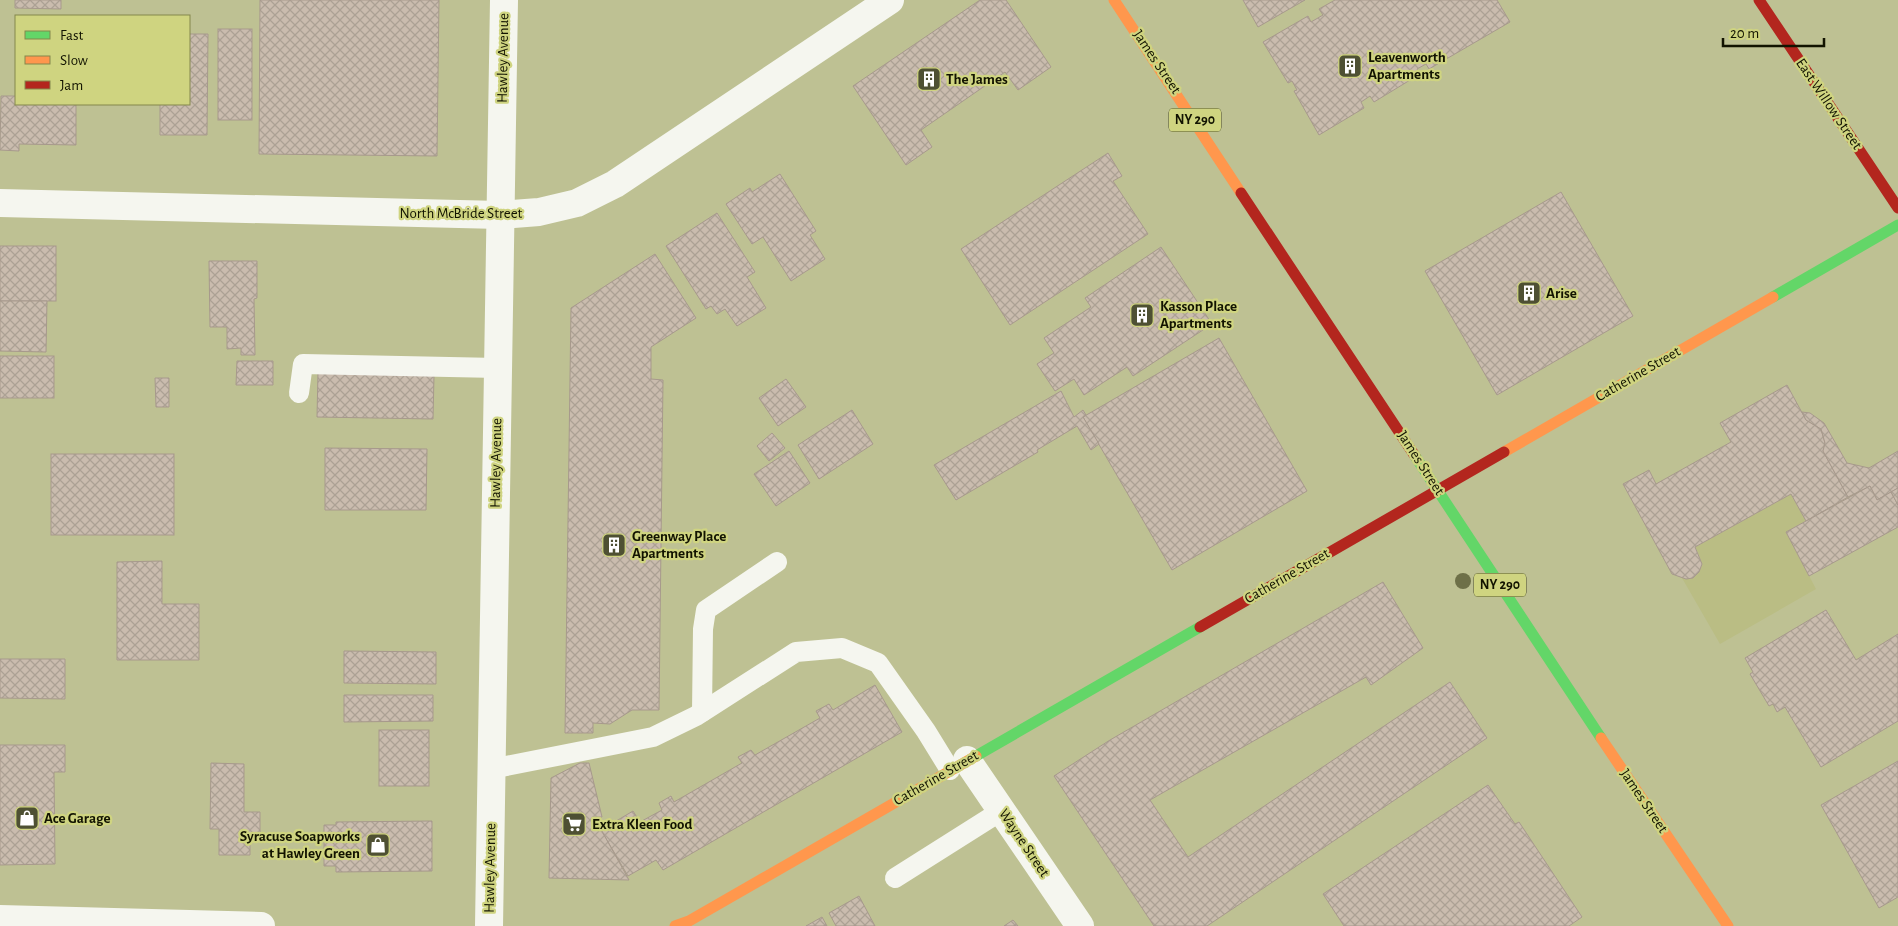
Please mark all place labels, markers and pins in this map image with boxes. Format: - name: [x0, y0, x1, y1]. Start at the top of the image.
- place label: Leavenworth Apartments: [1368, 50, 1446, 82]
- building icon: Leavenworth Apartments: [1337, 53, 1363, 79]
- building icon: The James: [916, 66, 942, 92]
- place label: The James: [946, 72, 1008, 87]
- building icon: Arise: [1516, 280, 1542, 306]
- place label: Arise: [1546, 286, 1577, 301]
- place label: Kasson Place Apartments: [1160, 299, 1237, 331]
- building icon: Kasson Place Apartments: [1129, 302, 1155, 328]
- place label: Greenway Place Apartments: [632, 529, 726, 561]
- building icon: Greenway Place Apartments: [601, 532, 627, 558]
- shop icon: Ace Garage: [14, 805, 40, 831]
- place label: Ace Garage: [44, 811, 111, 826]
- supermarket icon: Extra Kleen Food: [561, 811, 587, 837]
- place label: Extra Kleen Food: [592, 817, 693, 832]
- place label: Syracuse Soapworks at Hawley Green: [240, 829, 360, 861]
- shop icon: Syracuse Soapworks at Hawley Green: [365, 832, 391, 858]

